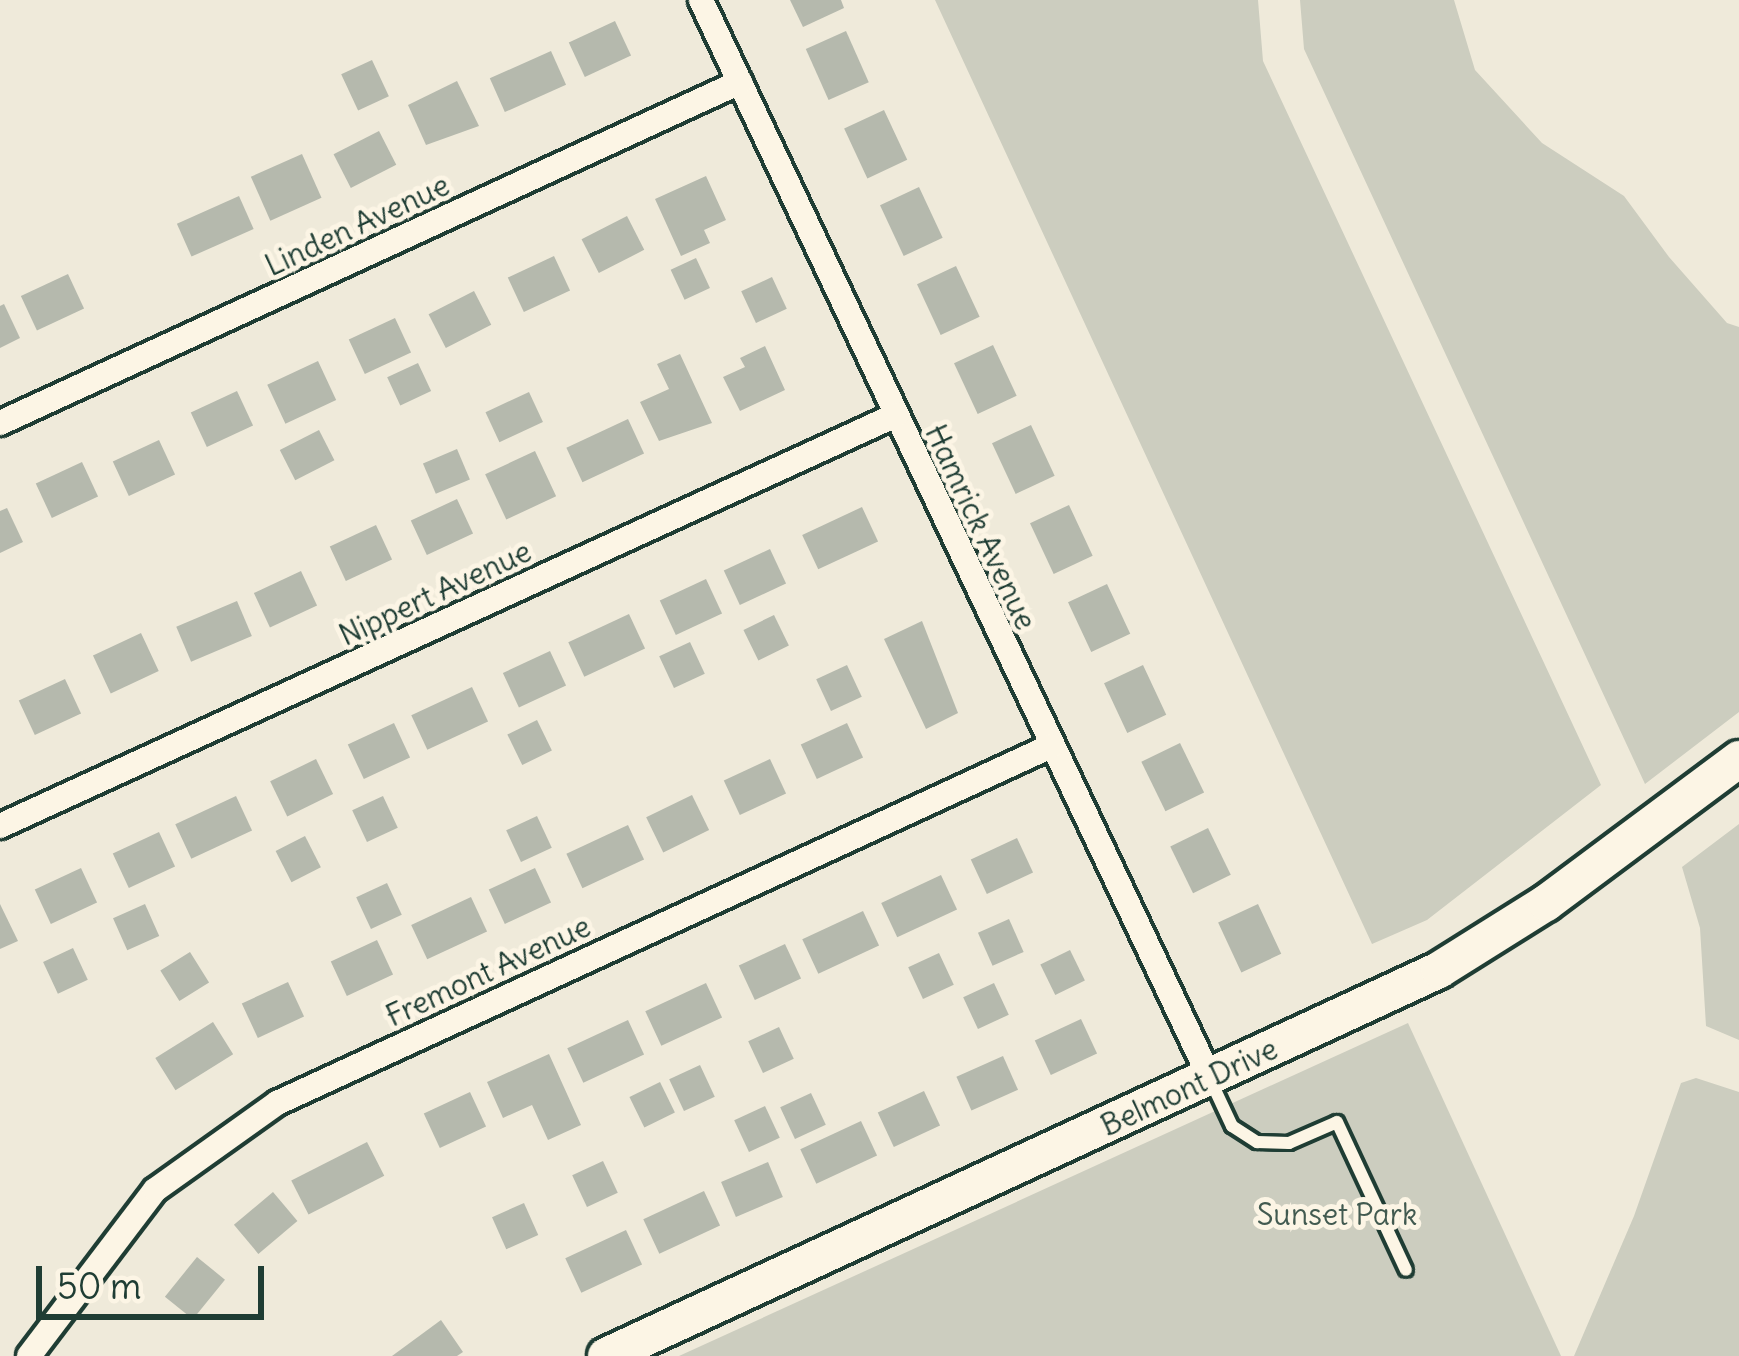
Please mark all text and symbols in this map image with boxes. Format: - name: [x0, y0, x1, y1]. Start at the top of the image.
- street label: Linden Avenue: [259, 167, 455, 283]
- street label: Hamrick Avenue: [918, 419, 1044, 635]
- street label: Nippert Avenue: [333, 533, 537, 653]
- street label: Fremont Avenue: [380, 908, 596, 1034]
- street label: Belmont Drive: [1095, 1030, 1283, 1144]
- park label: Sunset Park: [1257, 1196, 1417, 1232]
- scale bar: [42, 1242, 270, 1316]
- text: 50 m: [57, 1264, 142, 1309]

